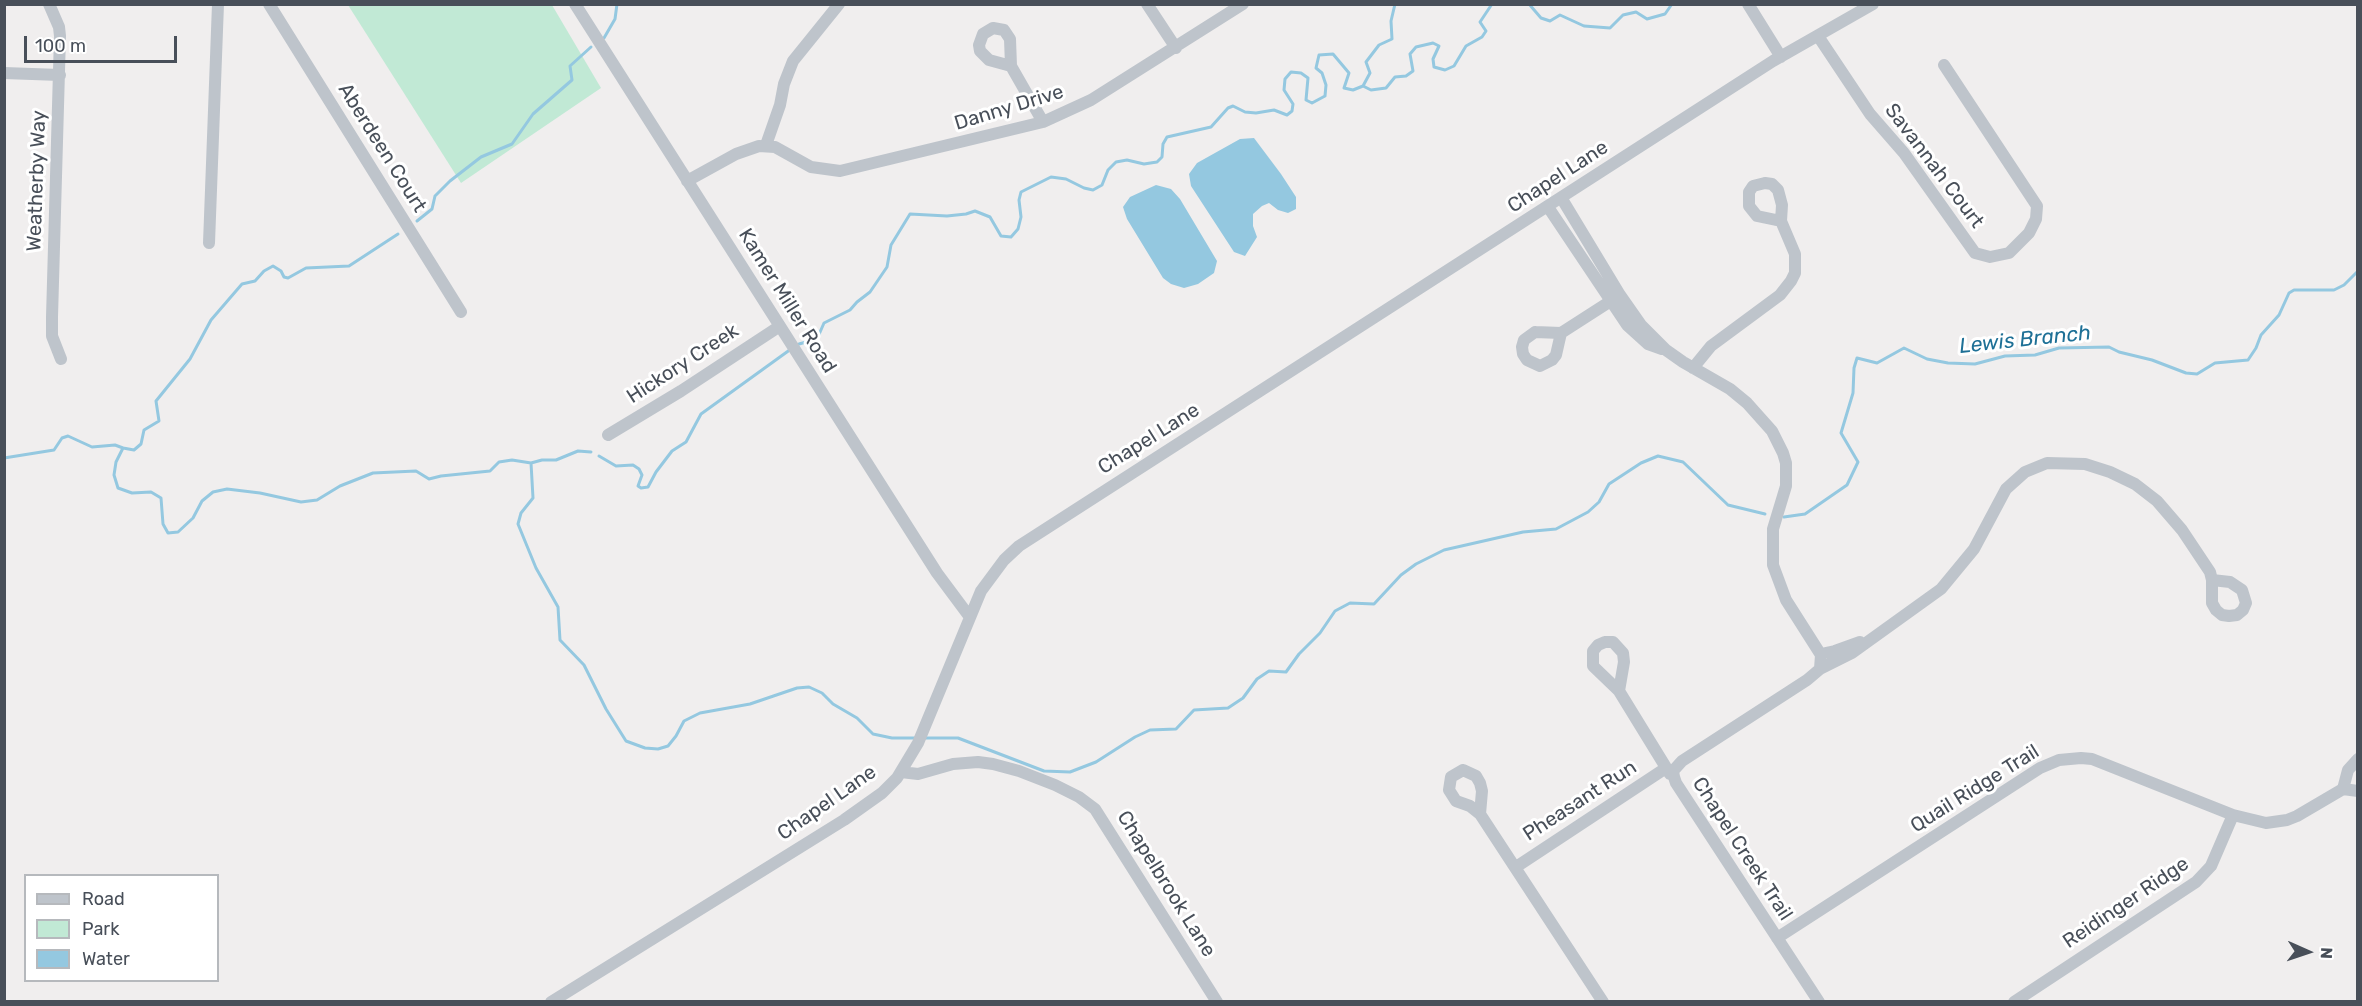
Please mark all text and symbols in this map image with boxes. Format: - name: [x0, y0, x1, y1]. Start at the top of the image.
- scale bar: [27, 24, 180, 62]
- text: 100 m: [35, 35, 86, 57]
- street label: Aberdeen Court: [333, 79, 431, 217]
- street label: Danny Drive: [952, 80, 1066, 136]
- street label: Savannah Court: [1879, 99, 1989, 233]
- street label: Weatherby Way: [23, 110, 51, 252]
- street label: Chapel Lane: [1503, 136, 1613, 218]
- street label: Kamer Miller Road: [733, 224, 841, 378]
- street label: Hickory Creek: [623, 319, 743, 409]
- water label: Lewis Branch: [1958, 321, 2092, 359]
- street label: Chapel Lane: [1094, 398, 1204, 480]
- street label: Quail Ridge Trail: [1906, 740, 2044, 838]
- street label: Pheasant Run: [1519, 755, 1641, 847]
- street label: Chapel Lane: [773, 760, 881, 846]
- street label: Chapel Creek Trail: [1687, 773, 1797, 925]
- street label: Chapelbrook Lane: [1111, 807, 1221, 961]
- street label: Reidinger Ridge: [2059, 852, 2193, 954]
- legend: [24, 874, 219, 982]
- text: Road: [82, 888, 125, 910]
- text: Park: [82, 918, 119, 940]
- north arrow: [2278, 922, 2338, 982]
- text: N: [2317, 947, 2336, 959]
- text: Water: [82, 948, 130, 970]

